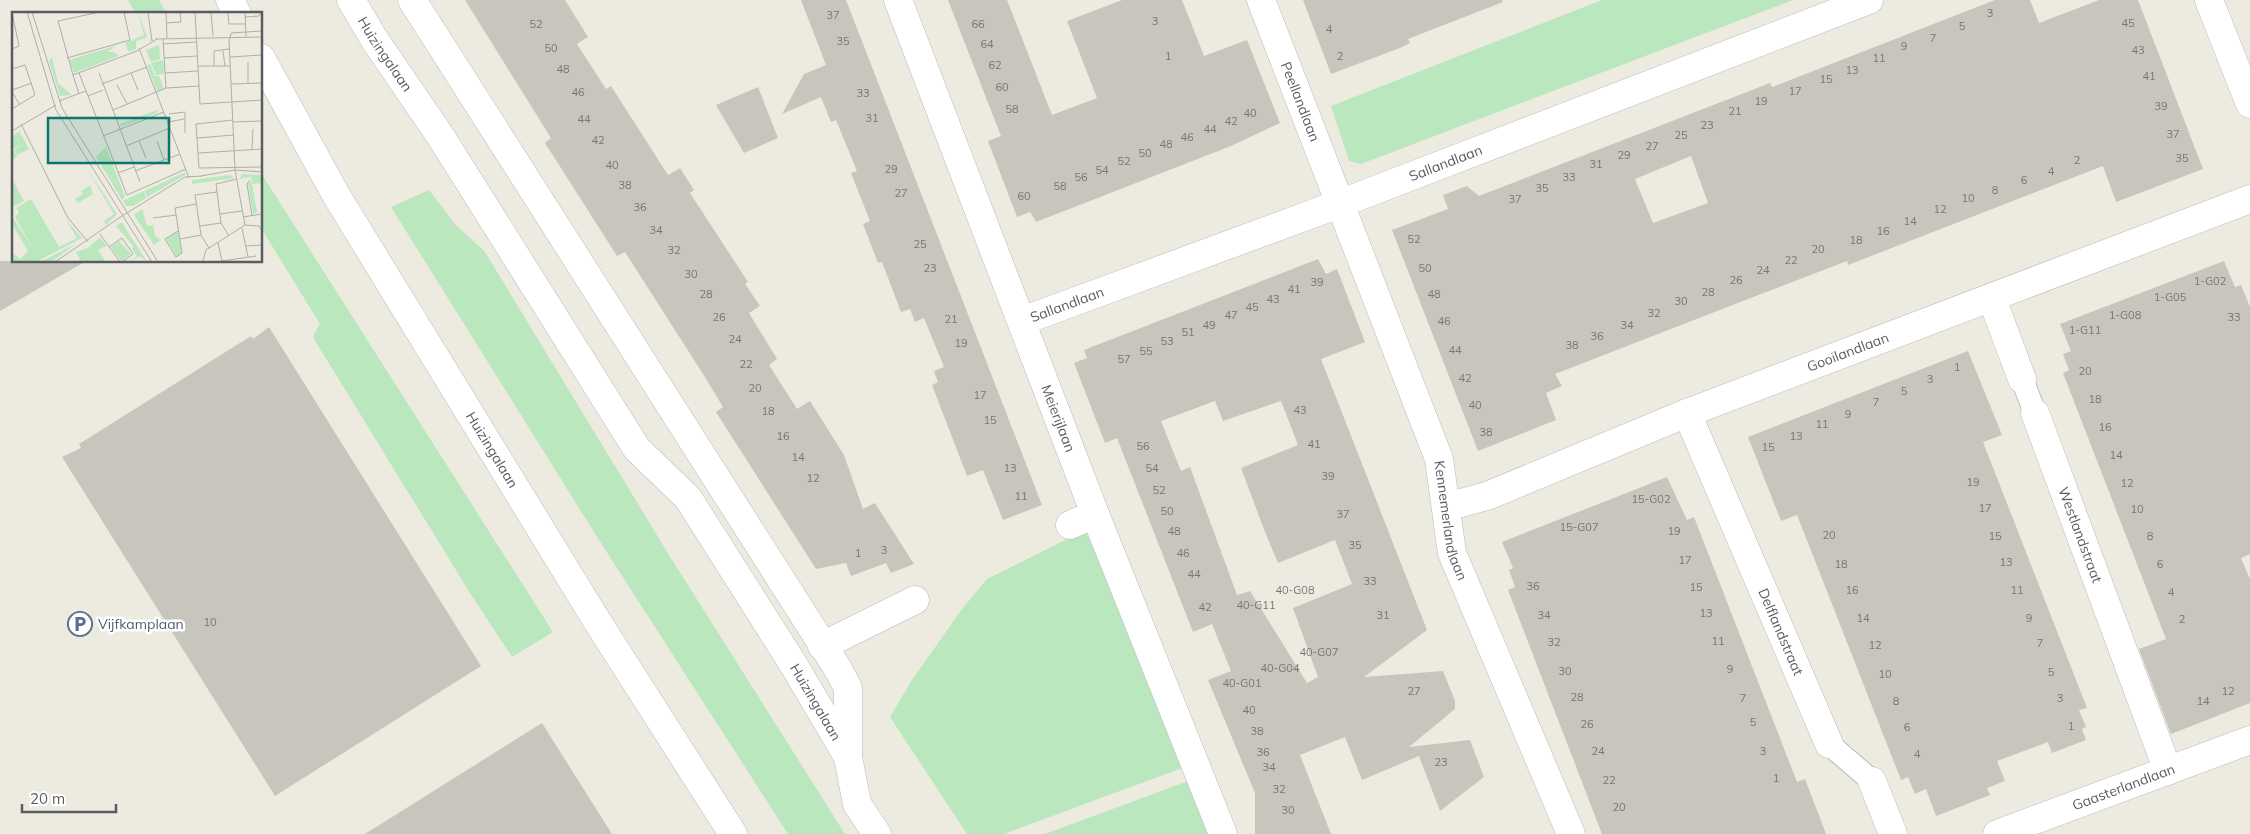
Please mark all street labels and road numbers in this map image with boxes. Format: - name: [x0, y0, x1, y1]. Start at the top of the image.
- street label: Huizingalaan: [354, 13, 416, 95]
- street label: Peellandlaan: [1277, 59, 1324, 144]
- street label: Sallandlaan: [1406, 141, 1485, 185]
- street label: Sallandlaan: [1028, 283, 1106, 326]
- street label: Gooilandlaan: [1804, 328, 1891, 376]
- street label: Meierijlaan: [1037, 382, 1079, 455]
- street label: Huizingalaan: [462, 408, 522, 491]
- street label: Kennemerlandlaan: [1430, 459, 1472, 583]
- street label: Westlandstraat: [2054, 484, 2106, 585]
- street label: Delflandstraat: [1754, 585, 1807, 678]
- street label: Huizingalaan: [786, 660, 845, 744]
- street label: Gaasterlandlaan: [2070, 760, 2177, 814]

